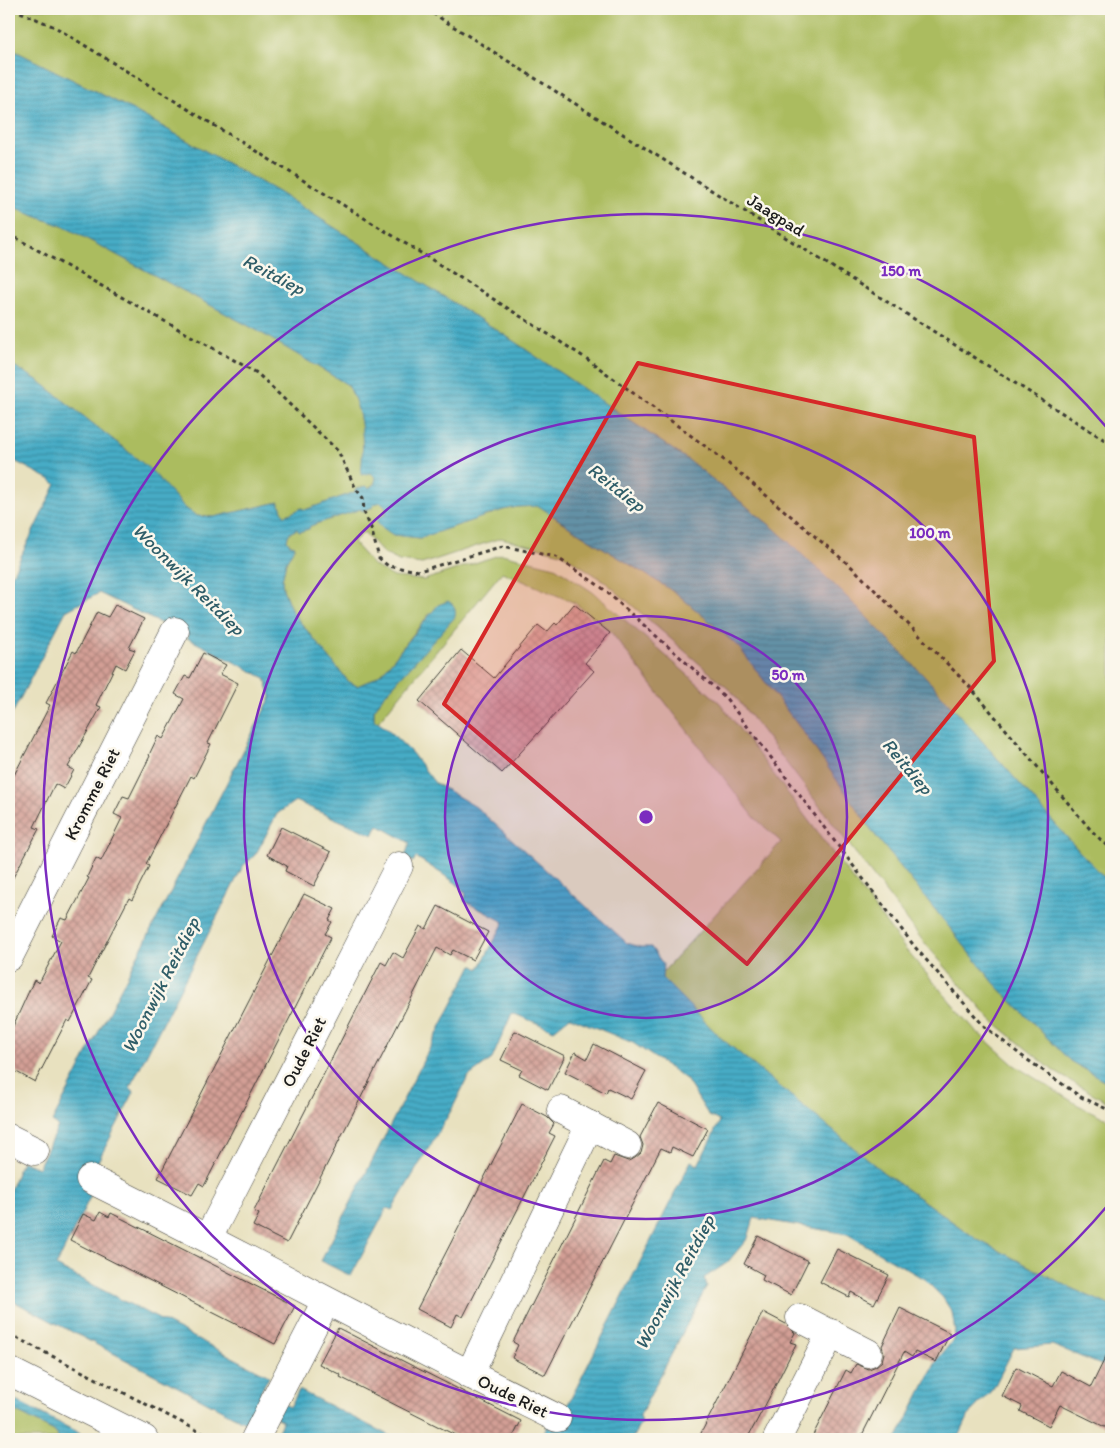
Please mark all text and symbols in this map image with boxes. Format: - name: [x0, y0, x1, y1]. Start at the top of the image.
- street label: Jaagpad: [743, 189, 809, 241]
- water label: Reitdiep: [239, 249, 309, 301]
- text: 150 m: [881, 262, 921, 280]
- water label: Reitdiep: [583, 458, 651, 518]
- water label: Woonwijk Reitdiep: [128, 519, 250, 641]
- text: 100 m: [909, 524, 951, 542]
- text: 50 m: [771, 666, 805, 684]
- water label: Reitdiep: [877, 733, 938, 800]
- street label: Kromme Riet: [59, 744, 125, 844]
- centre of rings: [637, 808, 655, 826]
- water label: Woonwijk Reitdiep: [116, 913, 205, 1057]
- street label: Oude Riet: [277, 1013, 331, 1091]
- water label: Woonwijk Reitdiep: [629, 1210, 720, 1353]
- street label: Oude Riet: [474, 1369, 552, 1423]

